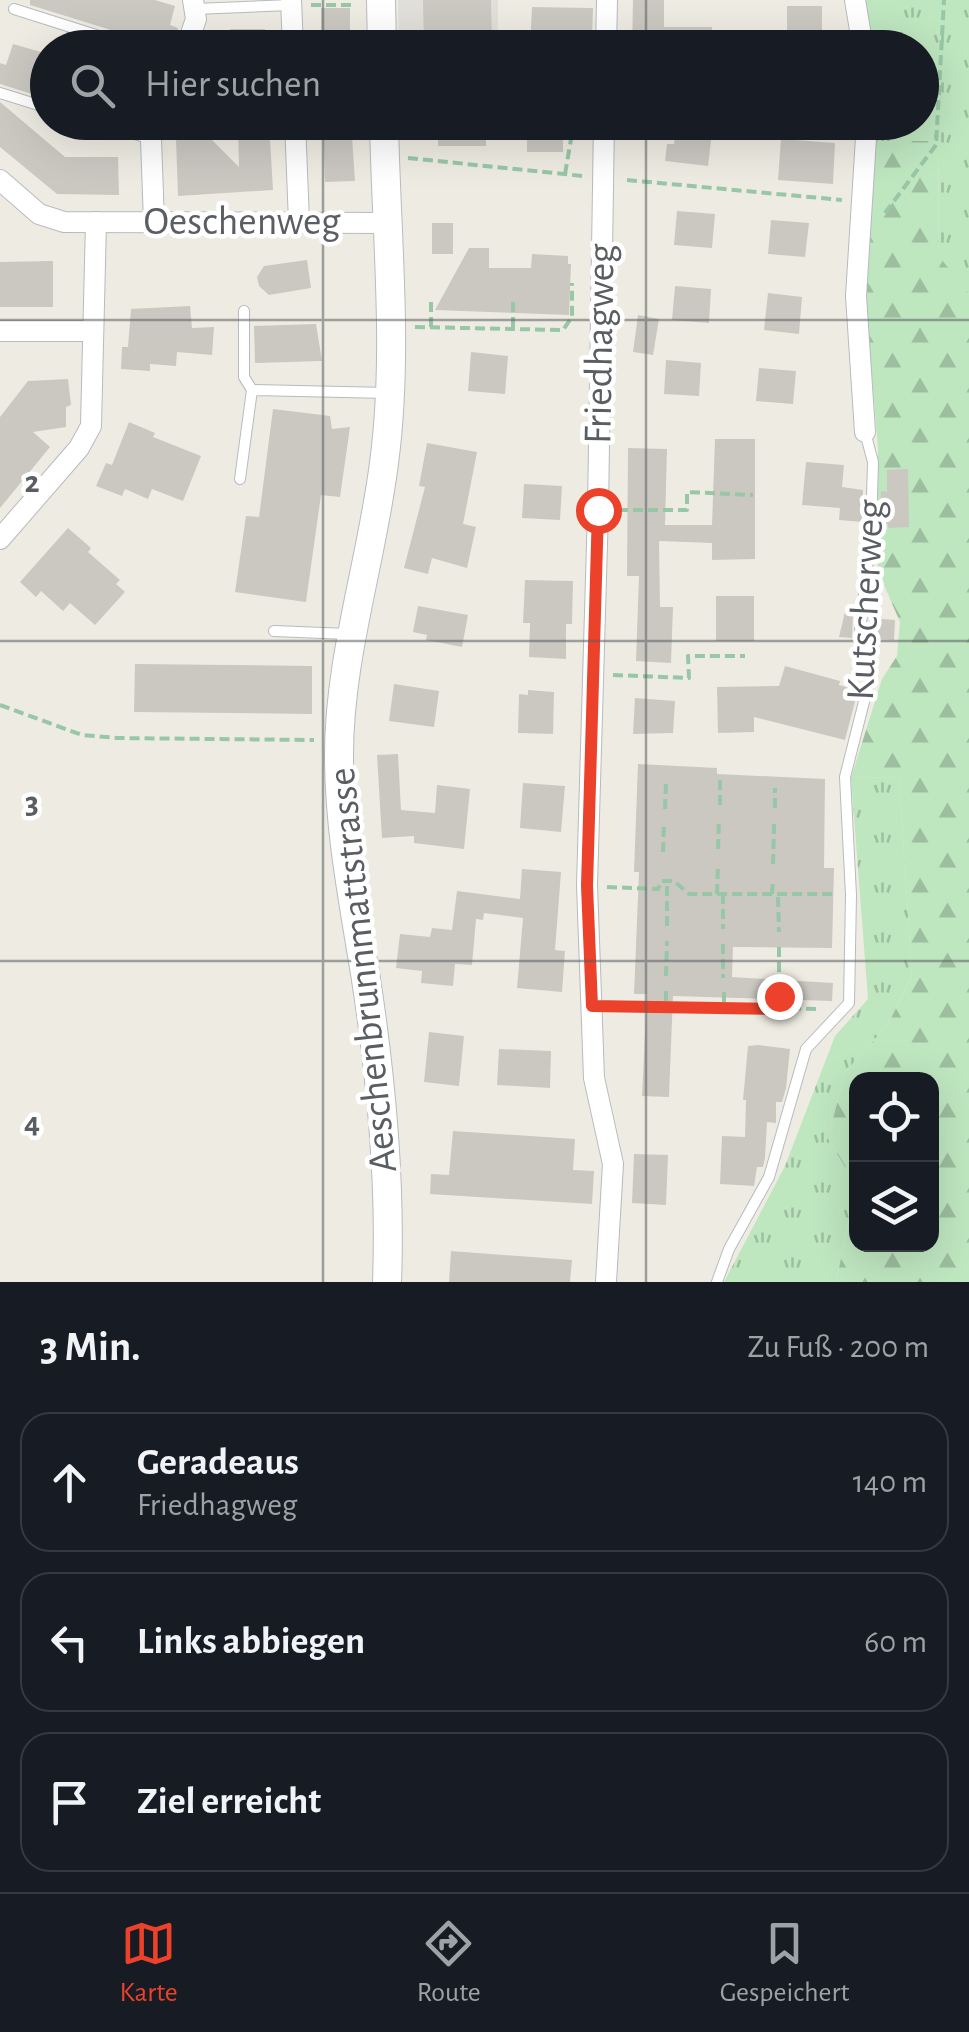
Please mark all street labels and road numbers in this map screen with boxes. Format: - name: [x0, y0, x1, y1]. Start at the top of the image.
- street label: Oeschenweg: [143, 202, 341, 242]
- street label: Friedhagweg: [578, 243, 622, 444]
- street label: Kutscherweg: [841, 498, 891, 701]
- street label: Aeschenbrunnmattstrasse: [322, 765, 404, 1175]

